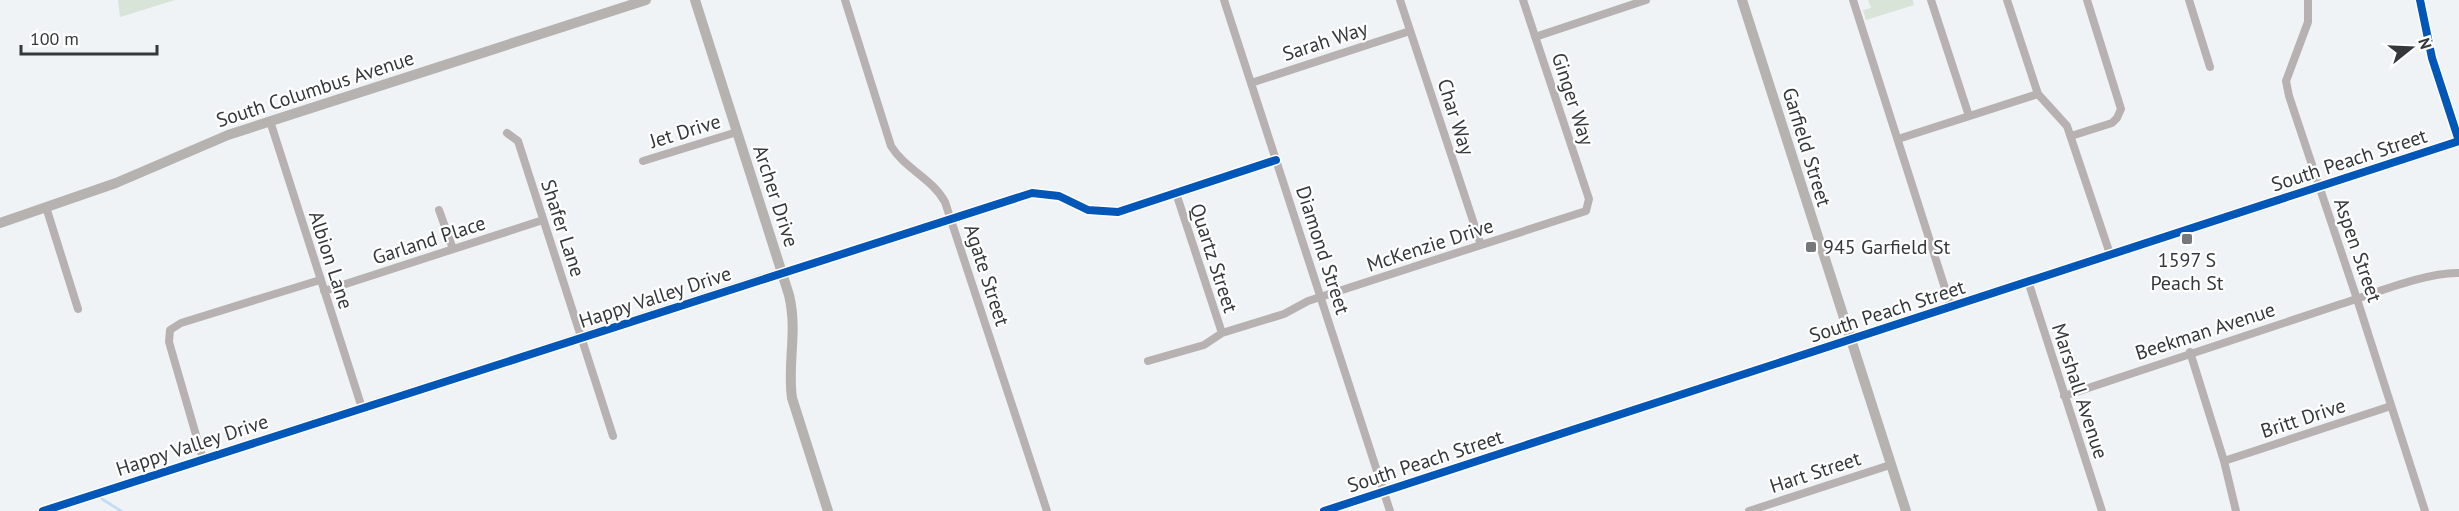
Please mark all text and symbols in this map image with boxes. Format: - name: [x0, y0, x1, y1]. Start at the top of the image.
- street label: Sarah Way: [1279, 15, 1372, 67]
- scale bar: [21, 18, 158, 56]
- north arrow: [2381, 18, 2441, 78]
- text: 100 m: [30, 27, 79, 50]
- text: N: [2414, 35, 2436, 51]
- street label: South Columbus Avenue: [213, 45, 417, 133]
- street label: Ginger Way: [1546, 49, 1600, 149]
- street label: Char Way: [1431, 75, 1481, 159]
- street label: Garfield Street: [1777, 84, 1837, 210]
- street label: Jet Drive: [645, 108, 724, 154]
- street label: South Peach Street: [2268, 123, 2430, 197]
- street label: Archer Drive: [747, 142, 805, 250]
- street label: Shafer Lane: [535, 176, 591, 280]
- street label: Diamond Street: [1290, 183, 1356, 318]
- street label: Aspen Street: [2328, 194, 2388, 306]
- street label: Quartz Street: [1184, 200, 1244, 316]
- street label: Albion Lane: [303, 208, 359, 312]
- street label: Garland Place: [369, 209, 489, 271]
- street label: McKenzie Drive: [1363, 212, 1497, 278]
- street label: Agate Street: [958, 221, 1016, 329]
- marker: 1597 S Peach St: [2180, 232, 2194, 246]
- place label: 945 Garfield St: [1823, 234, 1951, 260]
- marker: 945 Garfield St: [1804, 240, 1818, 254]
- place label: 1597 S Peach St: [2150, 247, 2224, 296]
- street label: Happy Valley Drive: [576, 260, 734, 334]
- street label: South Peach Street: [1806, 274, 1968, 348]
- street label: Beekman Avenue: [2132, 296, 2278, 366]
- street label: Marshall Avenue: [2046, 320, 2114, 462]
- street label: Britt Drive: [2257, 392, 2349, 444]
- street label: Happy Valley Drive: [113, 408, 271, 482]
- street label: South Peach Street: [1344, 424, 1506, 498]
- street label: Hart Street: [1766, 445, 1864, 499]

